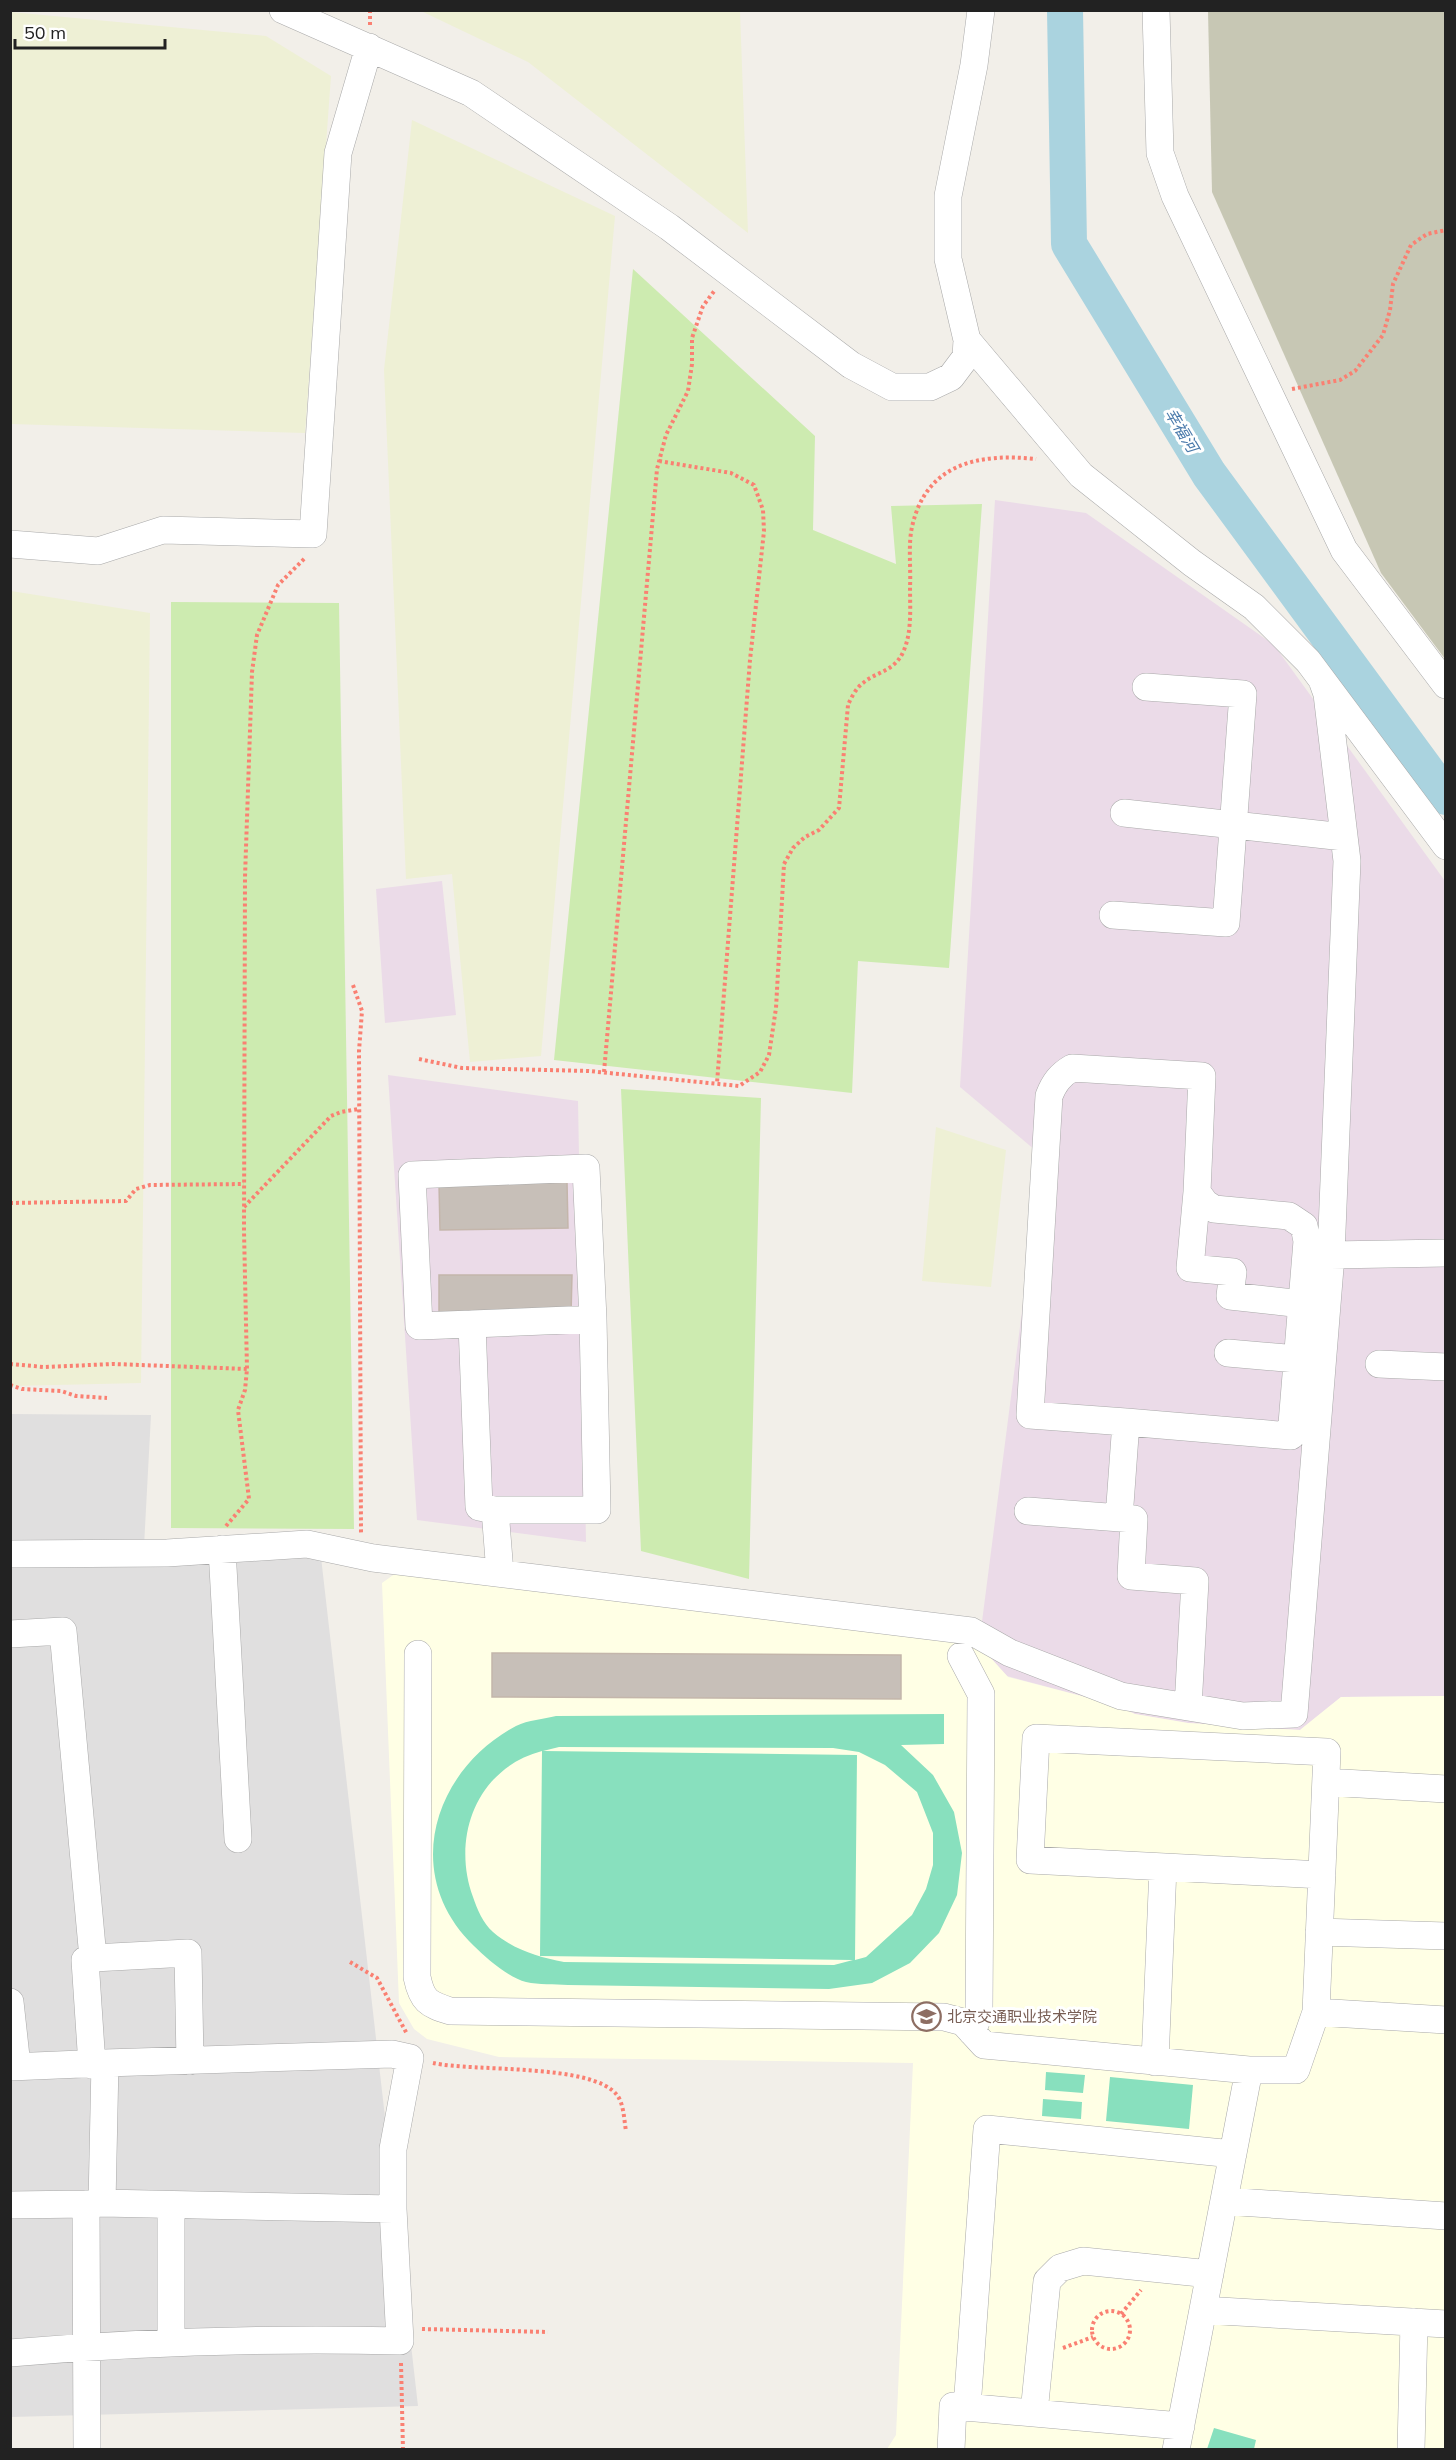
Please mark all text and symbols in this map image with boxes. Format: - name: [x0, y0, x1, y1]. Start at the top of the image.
- scale bar: [15, 12, 165, 50]
- text: 50 m: [24, 21, 66, 44]
- water label: 幸福河: [1161, 404, 1204, 458]
- school or university icon: 北京交通职业技术学院: [910, 2000, 942, 2032]
- place label: 北京交通职业技术学院: [947, 2007, 1097, 2026]

